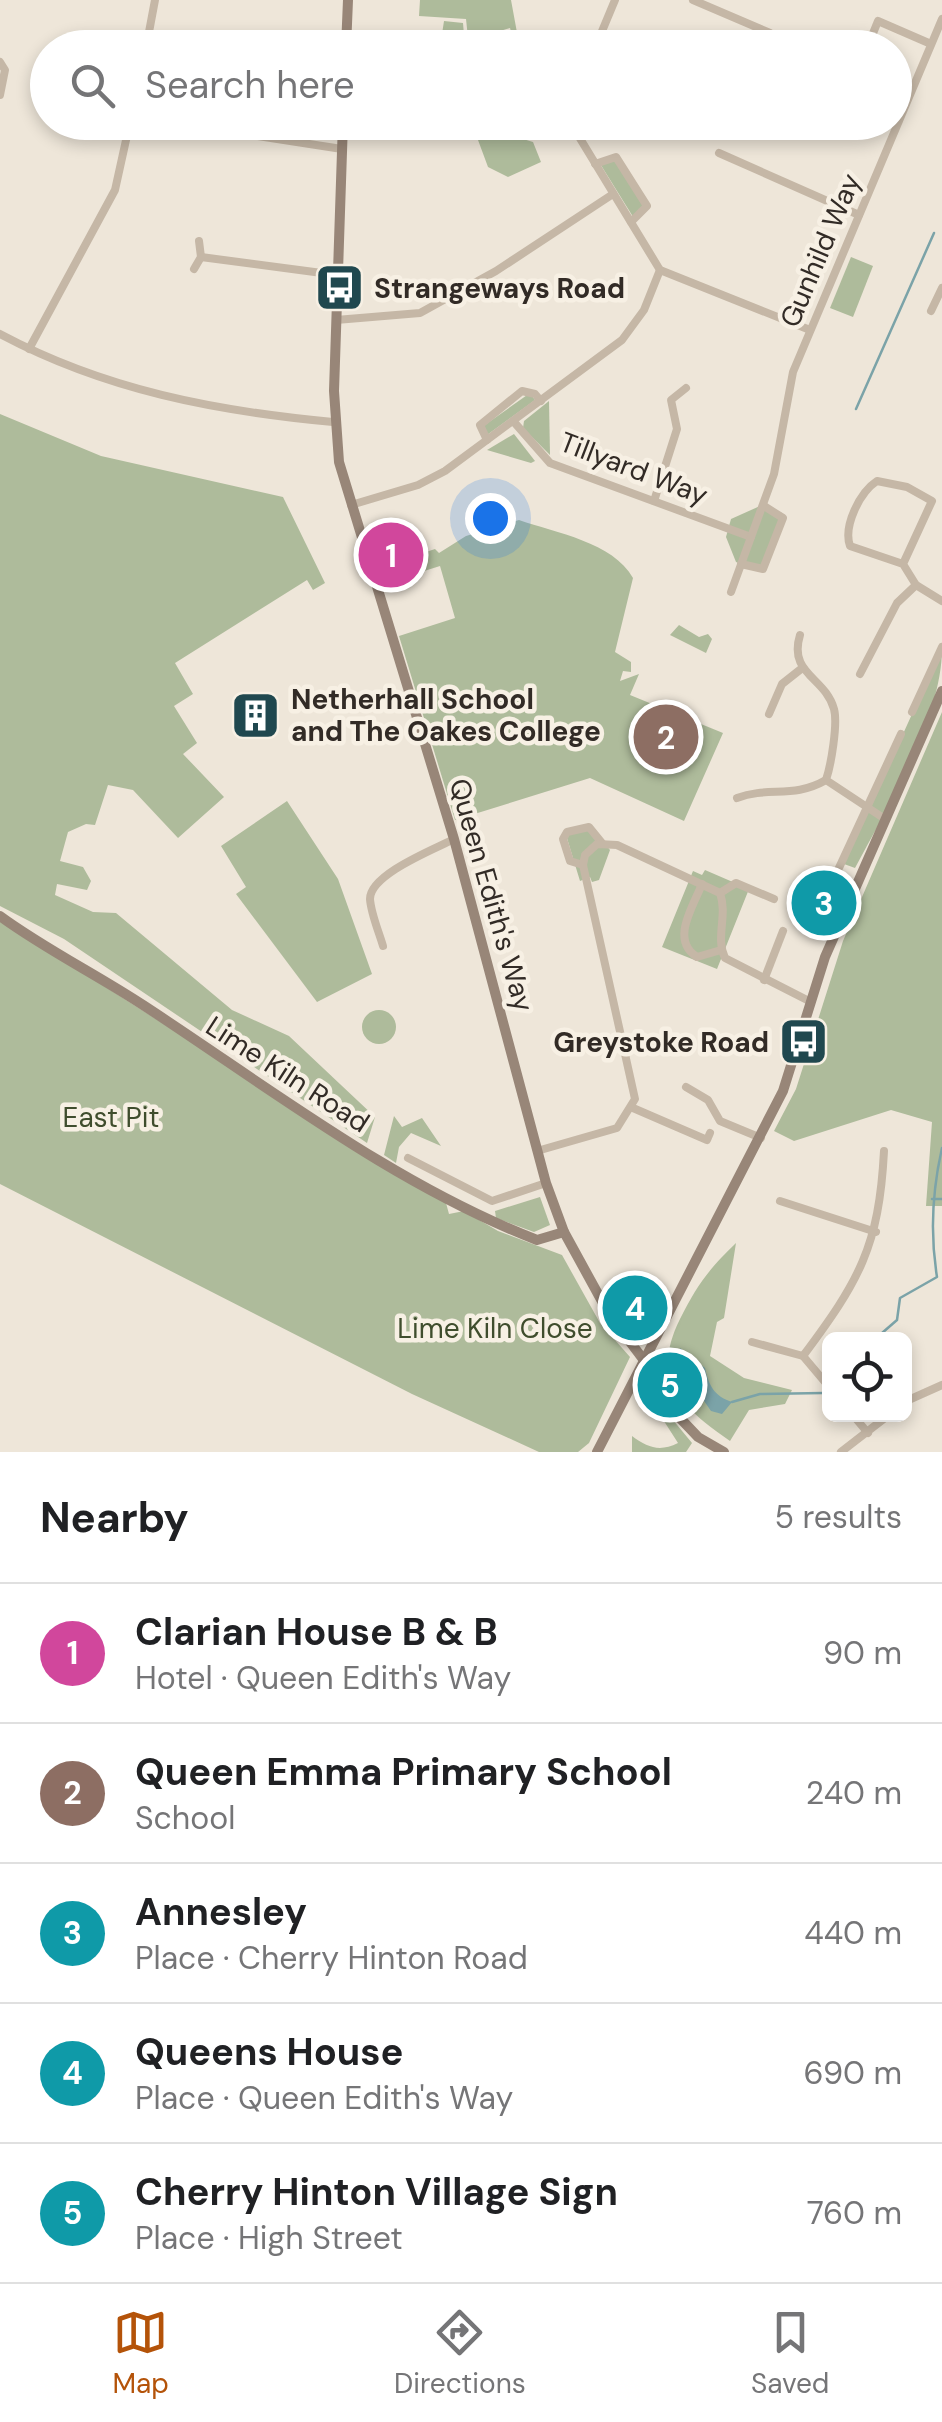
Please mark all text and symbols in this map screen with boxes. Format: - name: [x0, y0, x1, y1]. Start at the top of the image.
- search box: [30, 30, 912, 140]
- icon: search: [65, 58, 120, 113]
- text: Search here: [145, 60, 355, 110]
- street label: Gunhild Way: [771, 168, 869, 333]
- bus stop icon: Strangeways Road: [313, 262, 365, 314]
- place label: Strangeways Road: [374, 270, 625, 307]
- street label: Tillyard Way: [554, 423, 713, 514]
- your location: [465, 493, 516, 544]
- pin: 1: [358, 518, 424, 592]
- place label: Netherhall School and The Oakes College: [291, 681, 601, 750]
- building icon: Netherhall School and The Oakes College: [230, 689, 282, 741]
- pin: 2: [634, 700, 698, 774]
- street label: Queen Edith's Way: [441, 774, 543, 1016]
- pin: 3: [792, 866, 856, 940]
- street label: Lime Kiln Road: [199, 1008, 377, 1141]
- bus stop icon: Greystoke Road: [778, 1016, 830, 1068]
- place label: Greystoke Road: [553, 1024, 769, 1061]
- park label: East Pit: [63, 1099, 159, 1136]
- pin: 4: [602, 1270, 668, 1346]
- park label: Lime Kiln Close: [397, 1310, 593, 1347]
- map controls: [822, 1332, 912, 1422]
- button: locate: [822, 1332, 912, 1422]
- pin: 5: [638, 1348, 702, 1422]
- text: Nearby: [40, 1490, 189, 1545]
- text: 5 results: [774, 1496, 902, 1538]
- text: Clarian House B & B: [135, 1607, 498, 1657]
- text: 1: [67, 1632, 78, 1674]
- text: 90 m: [823, 1632, 902, 1674]
- text: Hotel · Queen Edith's Way: [135, 1657, 511, 1699]
- text: Queen Emma Primary School: [135, 1747, 672, 1797]
- text: 2: [63, 1772, 82, 1814]
- text: 240 m: [806, 1772, 902, 1814]
- text: School: [135, 1797, 235, 1839]
- text: Annesley: [135, 1887, 307, 1937]
- text: 3: [63, 1912, 82, 1954]
- text: 440 m: [804, 1912, 902, 1954]
- text: Place · Cherry Hinton Road: [135, 1937, 528, 1979]
- text: Queens House: [135, 2027, 403, 2077]
- text: 4: [62, 2052, 83, 2094]
- text: 690 m: [804, 2052, 902, 2094]
- text: Place · Queen Edith's Way: [135, 2077, 513, 2119]
- text: Cherry Hinton Village Sign: [135, 2167, 618, 2217]
- text: 5: [63, 2192, 82, 2234]
- text: 760 m: [807, 2192, 902, 2234]
- text: Place · High Street: [135, 2217, 403, 2259]
- tab: Map: [113, 2305, 169, 2402]
- tab: Directions: [394, 2305, 526, 2402]
- tab: Saved: [751, 2305, 829, 2402]

